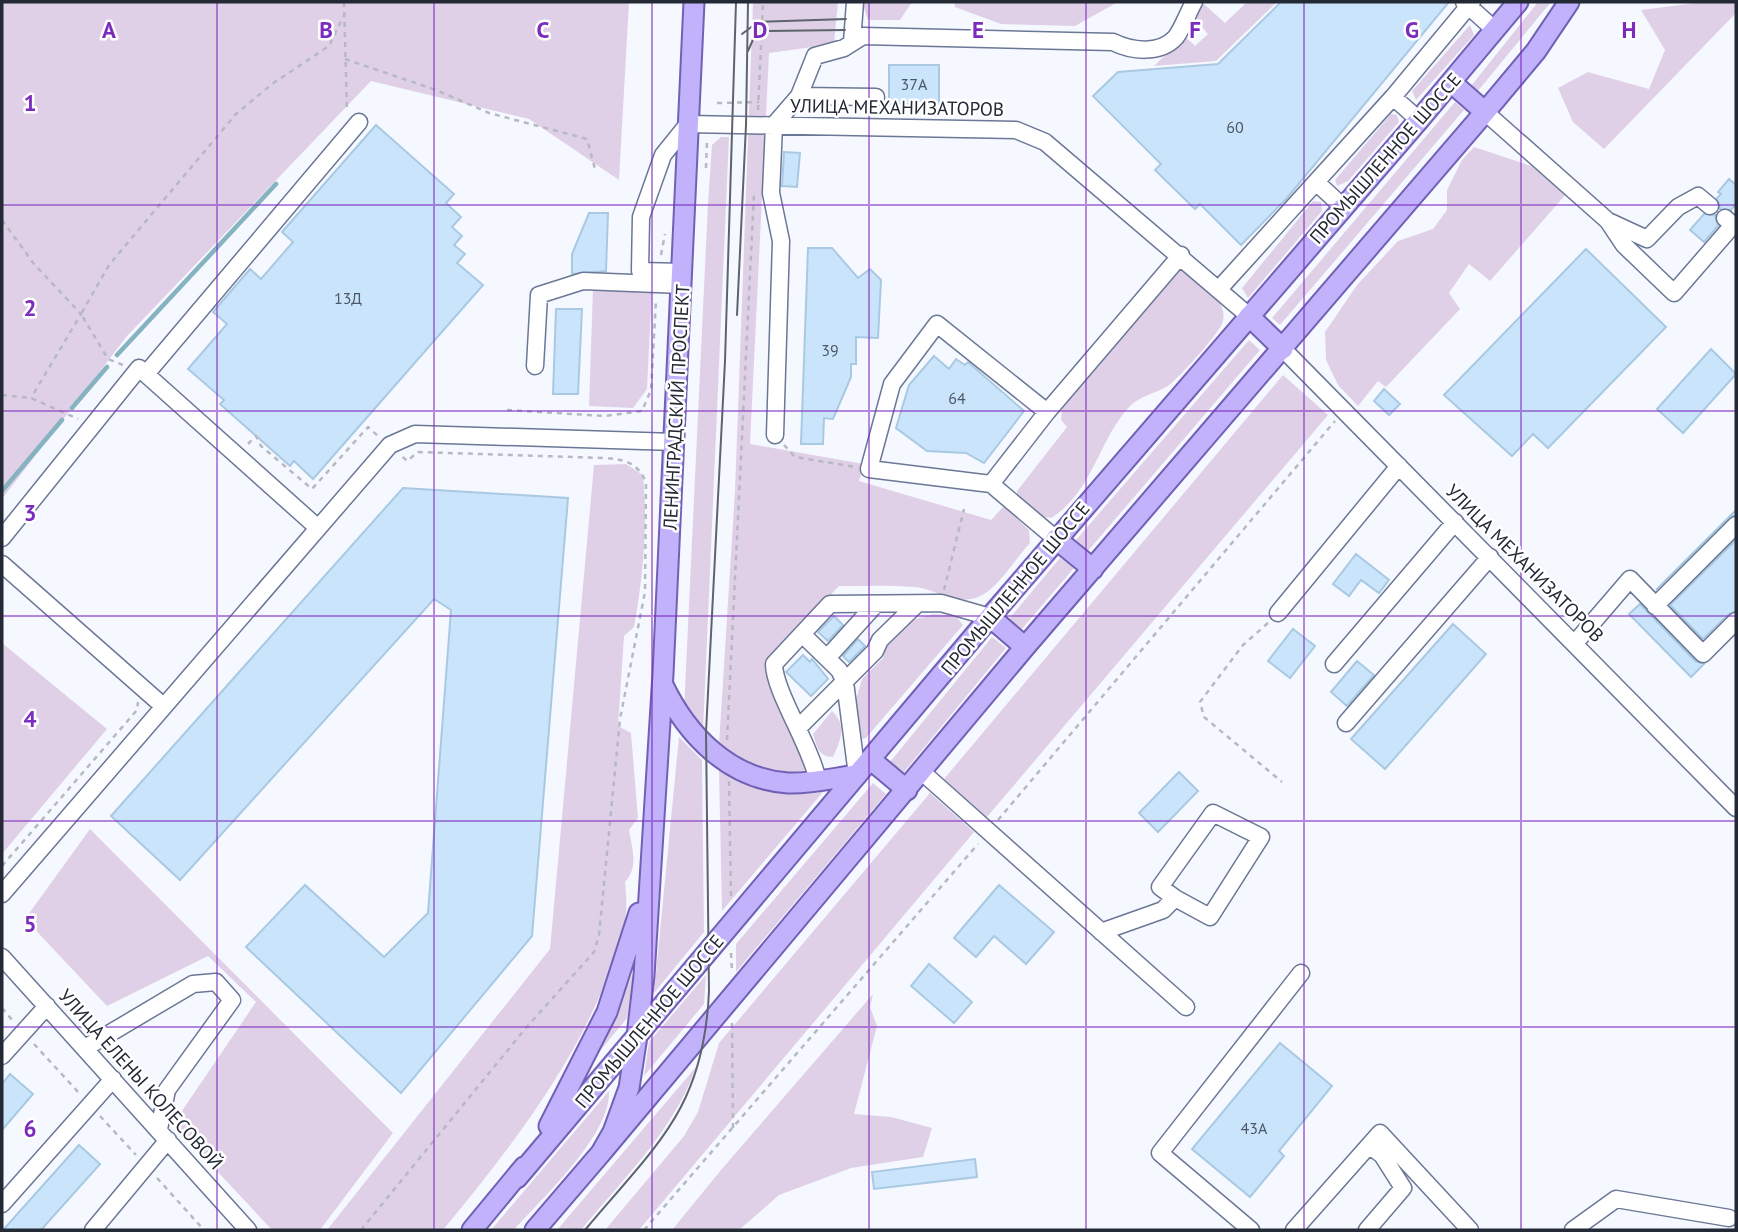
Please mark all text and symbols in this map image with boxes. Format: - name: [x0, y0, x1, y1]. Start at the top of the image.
- text: A: [102, 15, 116, 44]
- text: B: [319, 15, 333, 44]
- text: C: [537, 15, 550, 44]
- text: D: [753, 15, 767, 44]
- text: E: [972, 15, 984, 44]
- text: F: [1189, 15, 1201, 44]
- text: G: [1405, 15, 1419, 44]
- text: H: [1622, 15, 1636, 44]
- street label: ПРОМЫШЛЕННОЕ ШОССЕ: [1304, 67, 1466, 249]
- house number: 37А: [901, 74, 928, 94]
- text: 1: [23, 88, 37, 117]
- street label: УЛИЦА МЕХАНИЗАТОРОВ: [790, 93, 1004, 121]
- house number: 60: [1226, 117, 1244, 137]
- street label: ЛЕНИНГРАДСКИЙ ПРОСПЕКТ: [658, 283, 694, 532]
- house number: 13Д: [334, 288, 362, 308]
- text: 2: [23, 293, 37, 322]
- house number: 39: [821, 340, 839, 360]
- house number: 64: [948, 388, 966, 408]
- street label: УЛИЦА МЕХАНИЗАТОРОВ: [1441, 479, 1609, 647]
- street label: ПРОМЫШЛЕННОЕ ШОССЕ: [935, 496, 1095, 680]
- text: 3: [23, 498, 37, 527]
- text: 4: [23, 704, 37, 733]
- text: 5: [23, 909, 37, 938]
- street label: ПРОМЫШЛЕННОЕ ШОССЕ: [569, 929, 729, 1113]
- street label: УЛИЦА ЕЛЕНЫ КОЛЕСОВОЙ: [54, 984, 228, 1174]
- text: 6: [23, 1114, 37, 1143]
- house number: 43А: [1241, 1118, 1268, 1138]

